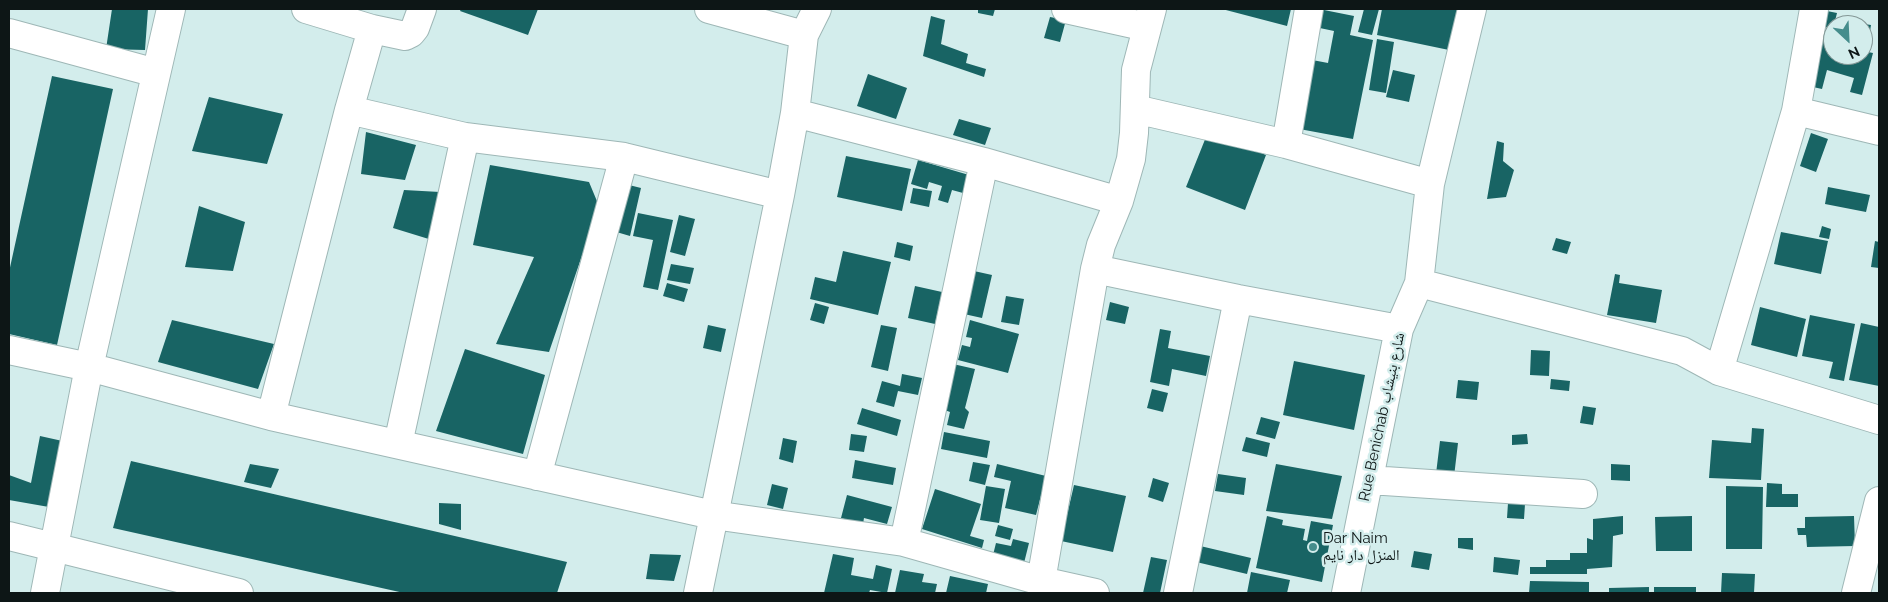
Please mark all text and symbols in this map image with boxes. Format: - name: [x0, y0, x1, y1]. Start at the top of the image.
- north arrow: [1823, 15, 1873, 65]
- text: N: [1846, 43, 1862, 62]
- street label: Rue Benichab شارع بنيشاب: [1355, 331, 1409, 503]
- place label: Dar Naim المنزل دار نايم: [1323, 529, 1400, 564]
- marker: Dar Naim المنزل دار نايم: [1307, 541, 1319, 553]

